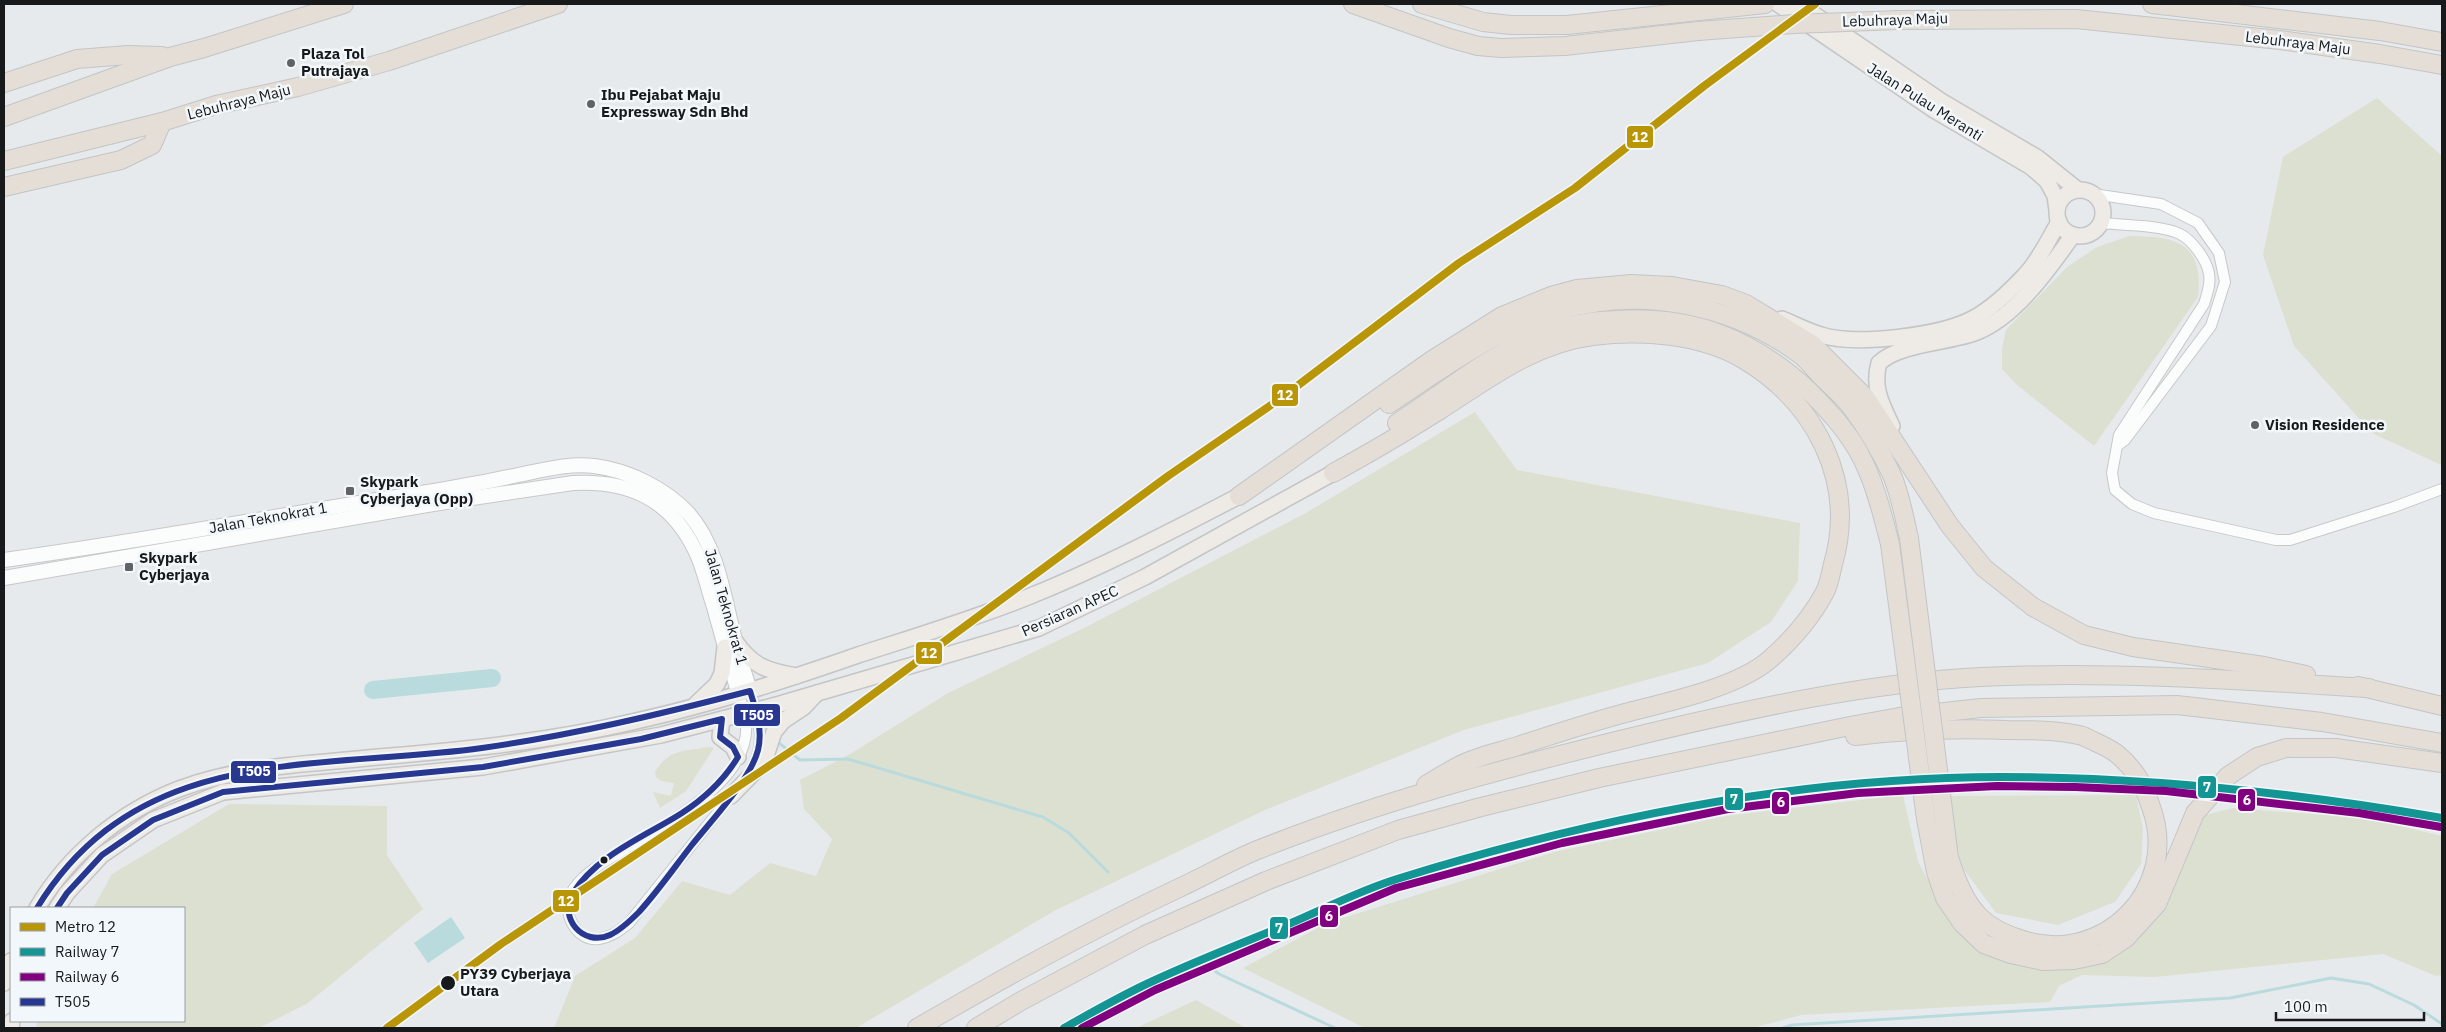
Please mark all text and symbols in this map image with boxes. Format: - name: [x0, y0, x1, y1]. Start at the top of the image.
- street label: Lebuhraya Maju: [1842, 8, 1948, 31]
- street label: Lebuhraya Maju: [2244, 27, 2352, 58]
- place label: Plaza Tol Putrajaya: [301, 44, 369, 80]
- marker: Plaza Tol Putrajaya: [285, 57, 297, 69]
- street label: Jalan Pulau Meranti: [1864, 58, 1987, 145]
- street label: Lebuhraya Maju: [185, 79, 293, 124]
- place label: Ibu Pejabat Maju Expressway Sdn Bhd: [601, 85, 748, 121]
- marker: Ibu Pejabat Maju Expressway Sdn Bhd: [585, 98, 597, 110]
- line badge: 12: [1626, 125, 1654, 149]
- text: 12: [1632, 128, 1648, 146]
- line badge: 12: [1271, 383, 1299, 407]
- text: 12: [1277, 386, 1293, 404]
- place label: Vision Residence: [2265, 415, 2385, 434]
- marker: Vision Residence: [2249, 419, 2261, 431]
- place label: Skypark Cyberjaya (Opp): [360, 472, 473, 508]
- marker: Skypark Cyberjaya (Opp): [344, 485, 356, 497]
- street label: Jalan Teknokrat 1: [207, 498, 328, 537]
- street label: Jalan Teknokrat 1: [701, 547, 752, 667]
- place label: Skypark Cyberjaya: [139, 548, 210, 584]
- marker: Skypark Cyberjaya: [123, 561, 135, 573]
- street label: Persiaran APEC: [1018, 581, 1121, 640]
- line badge: 12: [915, 641, 943, 665]
- text: 12: [921, 644, 937, 662]
- line badge: T505: [733, 703, 781, 727]
- text: T505: [740, 706, 774, 724]
- line badge: T505: [230, 760, 277, 784]
- text: T505: [237, 762, 271, 780]
- line badge: 7: [2197, 775, 2217, 799]
- text: 7: [2203, 778, 2211, 796]
- line badge: 7: [1724, 787, 1744, 811]
- line badge: 6: [2237, 788, 2256, 812]
- text: 7: [1730, 790, 1738, 808]
- line badge: 6: [1771, 791, 1790, 815]
- text: 6: [2243, 791, 2251, 809]
- text: 6: [1777, 793, 1785, 811]
- unlabelled marker: [599, 855, 609, 865]
- line badge: 12: [552, 889, 580, 913]
- text: 12: [558, 892, 574, 910]
- line badge: 6: [1319, 904, 1339, 928]
- legend: [10, 907, 185, 1022]
- text: 6: [1325, 907, 1333, 925]
- line badge: 7: [1269, 916, 1289, 940]
- text: Metro 12: [55, 917, 116, 936]
- text: 7: [1275, 919, 1283, 937]
- text: Railway 7: [55, 942, 120, 961]
- place label: PY39 Cyberjaya Utara: [460, 964, 572, 1000]
- text: Railway 6: [55, 967, 120, 986]
- marker: PY39 Cyberjaya Utara: [439, 974, 457, 992]
- scale bar: [2276, 990, 2424, 1022]
- text: T505: [55, 992, 91, 1011]
- text: 100 m: [2284, 997, 2328, 1016]

